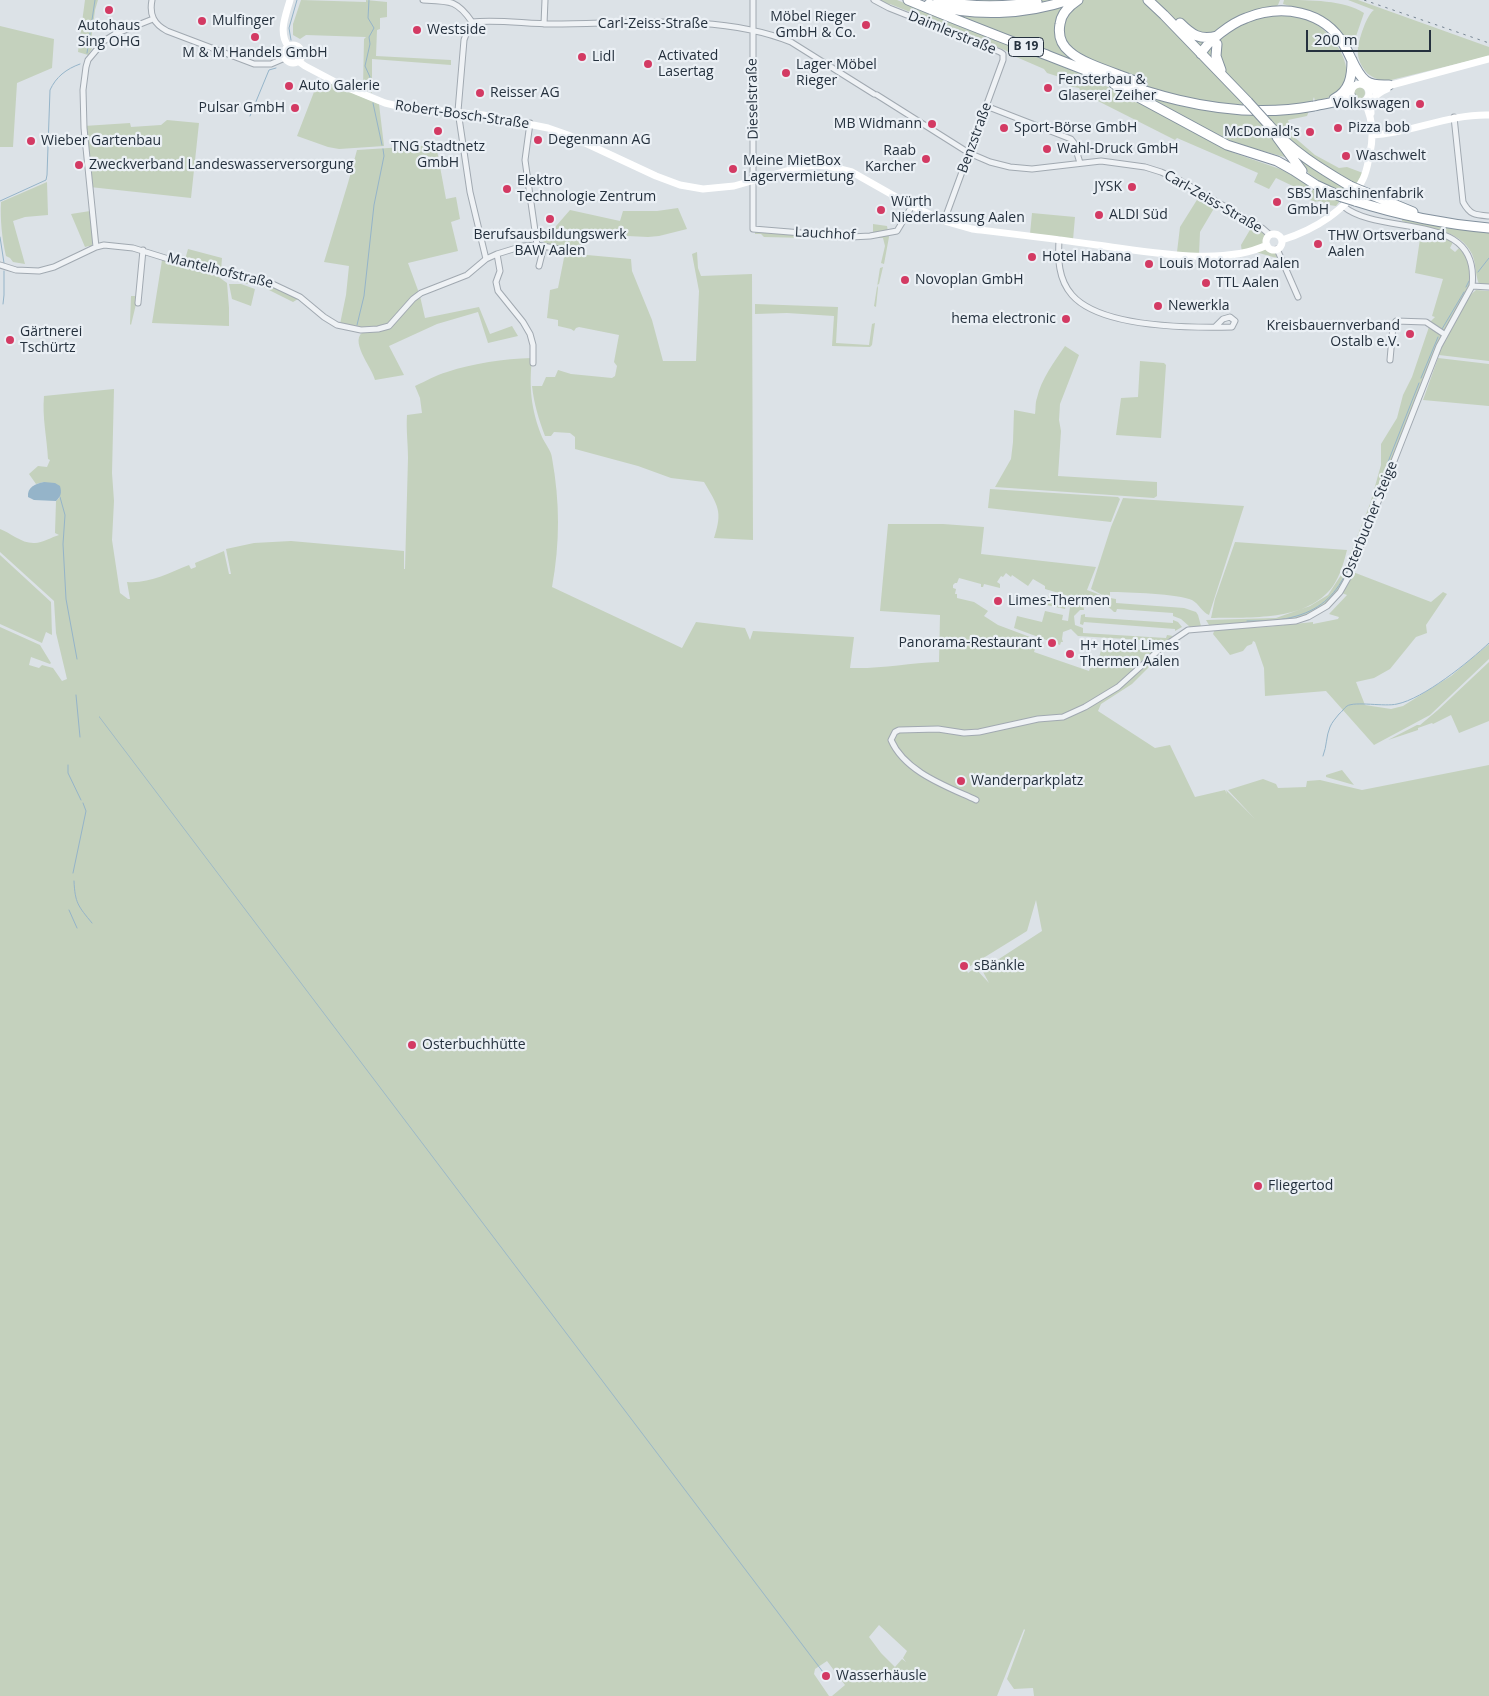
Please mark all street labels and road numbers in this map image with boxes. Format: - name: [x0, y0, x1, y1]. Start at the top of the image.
- street label: Daimlerstraße: [906, 8, 998, 58]
- street label: Carl-Zeiss-Straße: [598, 16, 708, 32]
- road number: B 19: [1008, 38, 1044, 56]
- street label: Dieselstraße: [744, 58, 762, 140]
- street label: Robert-Bosch-Straße: [394, 97, 530, 133]
- street label: Benzstraße: [954, 100, 996, 176]
- street label: Carl-Zeiss-Straße: [1161, 167, 1265, 237]
- street label: Lauchhof: [794, 224, 856, 244]
- street label: Mantelhofstraße: [165, 250, 275, 292]
- street label: Osterbucher Steige: [1339, 459, 1401, 581]

